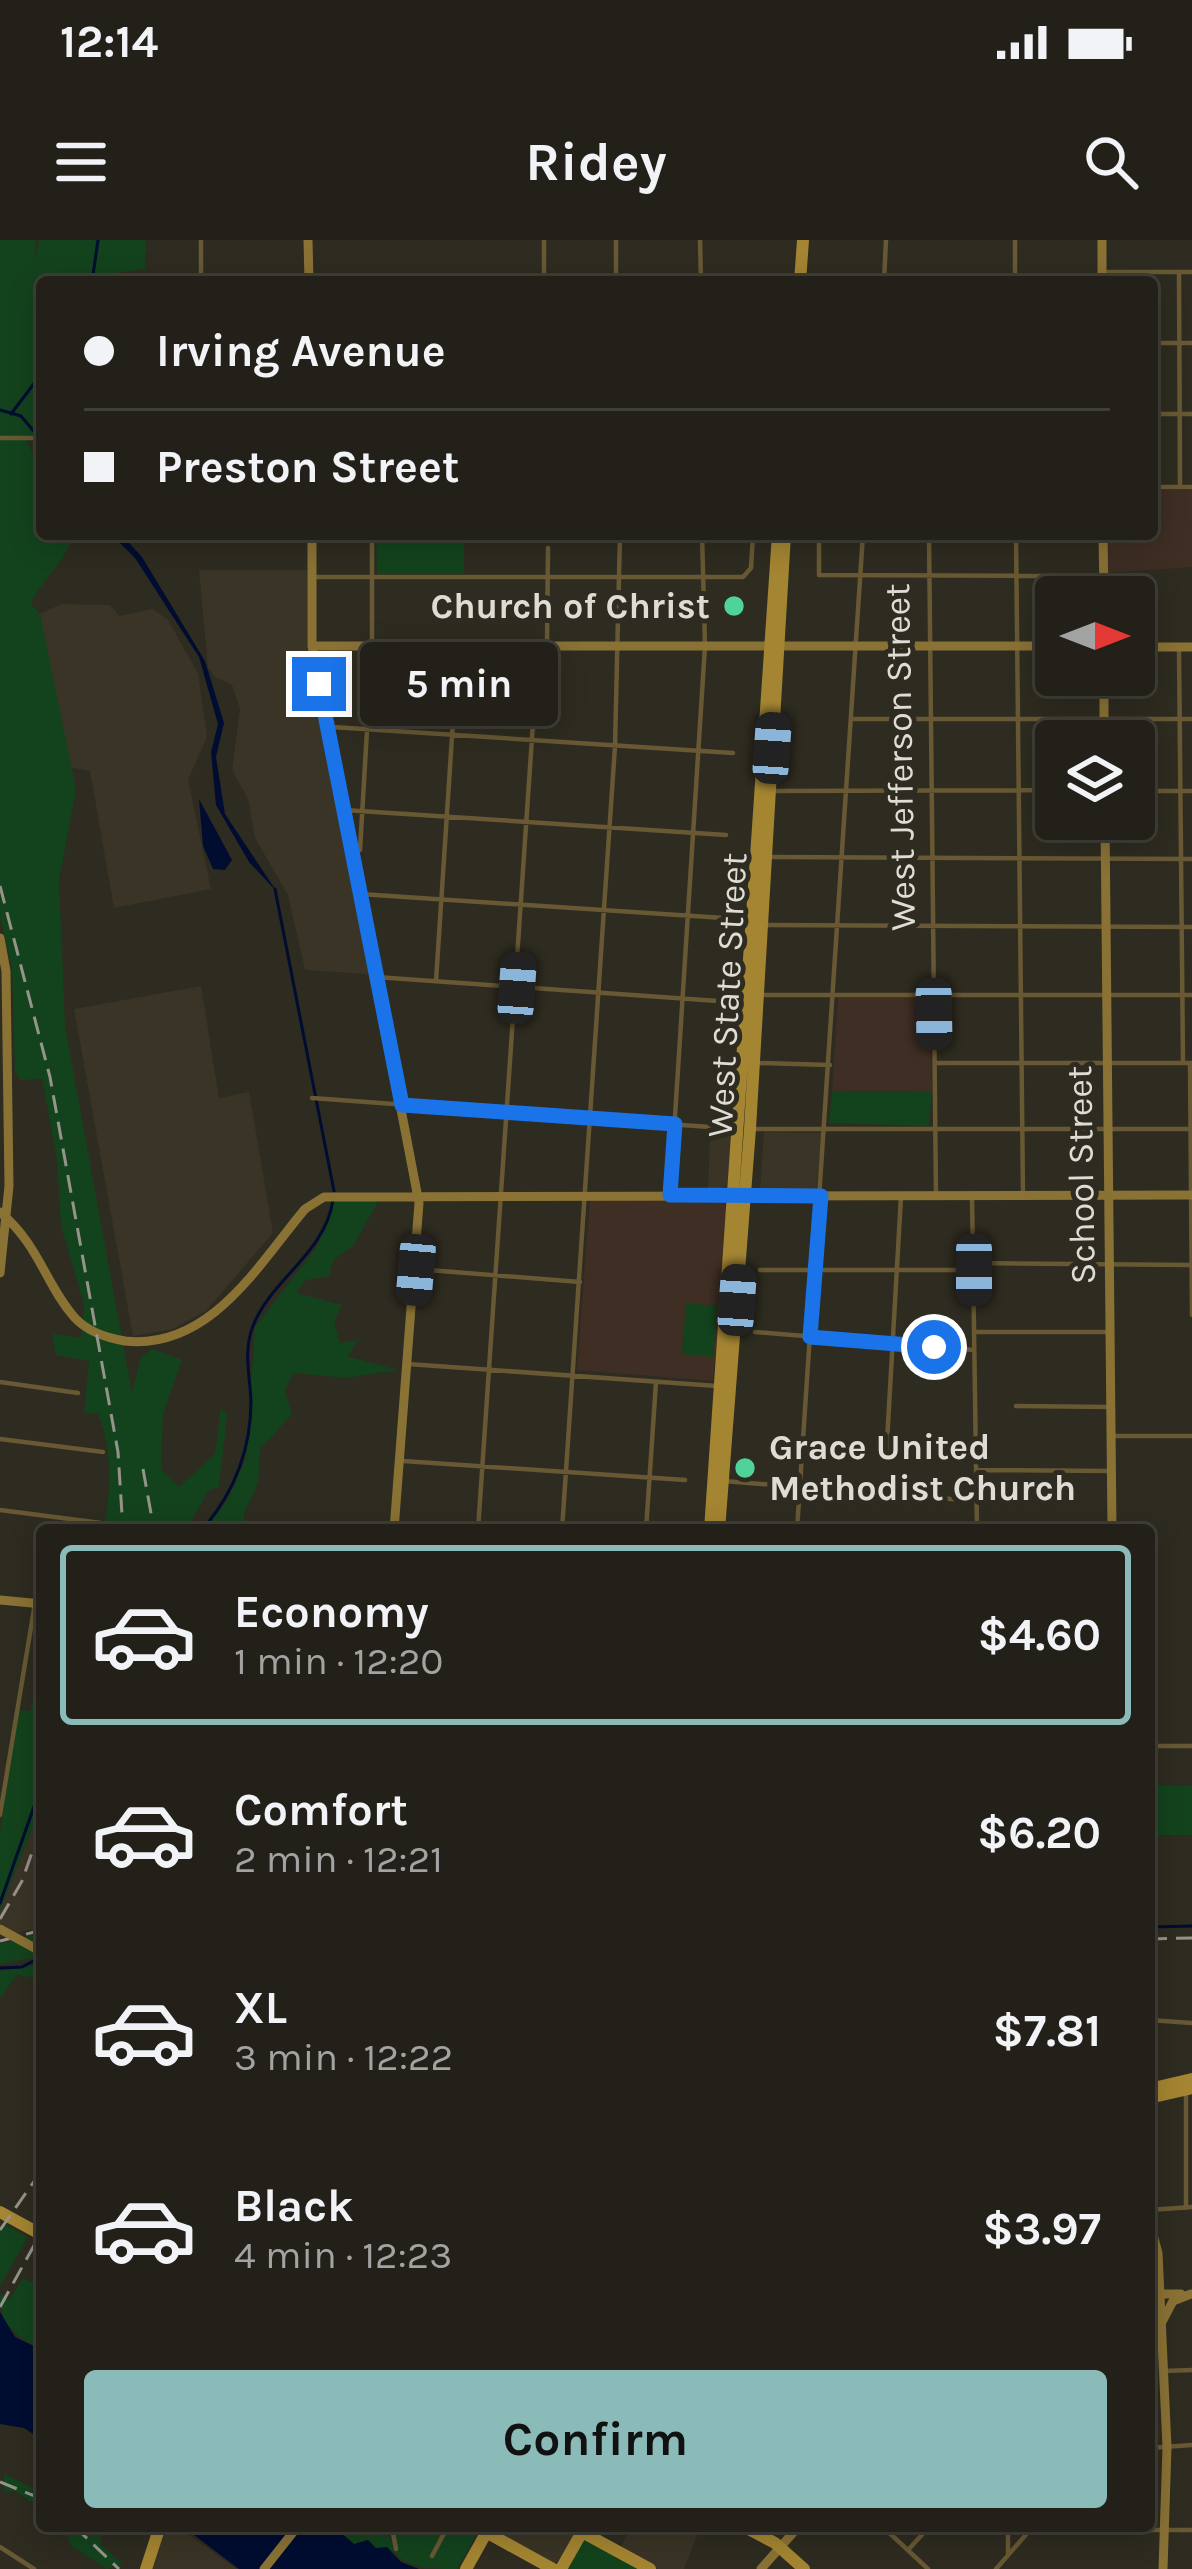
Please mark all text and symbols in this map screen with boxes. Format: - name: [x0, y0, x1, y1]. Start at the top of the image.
- text: 12:14: [60, 16, 158, 68]
- icon: menu: [48, 129, 114, 195]
- icon: search: [1078, 129, 1144, 195]
- text: Ridey: [525, 130, 667, 194]
- text: Irving Avenue: [156, 325, 446, 377]
- text: Preston Street: [156, 441, 460, 493]
- north arrow: [1035, 576, 1155, 696]
- map controls: [1035, 576, 1155, 840]
- street label: West Jefferson Street: [876, 583, 924, 931]
- place label: Church of Christ: [430, 585, 710, 627]
- marker: Church of Christ: [721, 593, 747, 619]
- callout: 5 min: [361, 642, 559, 726]
- route end: [292, 657, 346, 711]
- text: 5 min: [406, 661, 512, 707]
- car: [752, 711, 792, 785]
- button: layers: [1035, 720, 1155, 840]
- street label: West State Street: [699, 852, 755, 1138]
- car: [497, 951, 537, 1025]
- car: [915, 978, 953, 1050]
- street label: School Street: [1058, 1065, 1104, 1285]
- car: [395, 1233, 437, 1307]
- car: [956, 1234, 992, 1306]
- car: [717, 1263, 757, 1337]
- route start: [907, 1320, 961, 1374]
- place label: Grace United Methodist Church: [769, 1426, 1076, 1509]
- marker: Grace United Methodist Church: [732, 1455, 758, 1481]
- icon: car: [90, 1581, 198, 1689]
- text: Economy: [234, 1586, 429, 1638]
- text: $4.60: [978, 1609, 1101, 1661]
- text: 1 min · 12:20: [234, 1638, 444, 1684]
- icon: car: [90, 1779, 198, 1887]
- text: Comfort: [234, 1784, 408, 1836]
- text: $6.20: [977, 1807, 1101, 1859]
- text: 2 min · 12:21: [234, 1836, 443, 1882]
- icon: car: [90, 1977, 198, 2085]
- text: XL: [234, 1982, 287, 2034]
- text: $7.81: [993, 2005, 1101, 2057]
- text: 3 min · 12:22: [234, 2034, 453, 2080]
- icon: car: [90, 2175, 198, 2283]
- text: Black: [234, 2180, 354, 2232]
- text: $3.97: [982, 2203, 1101, 2255]
- text: 4 min · 12:23: [234, 2232, 452, 2278]
- button: Confirm: [84, 2370, 1107, 2508]

